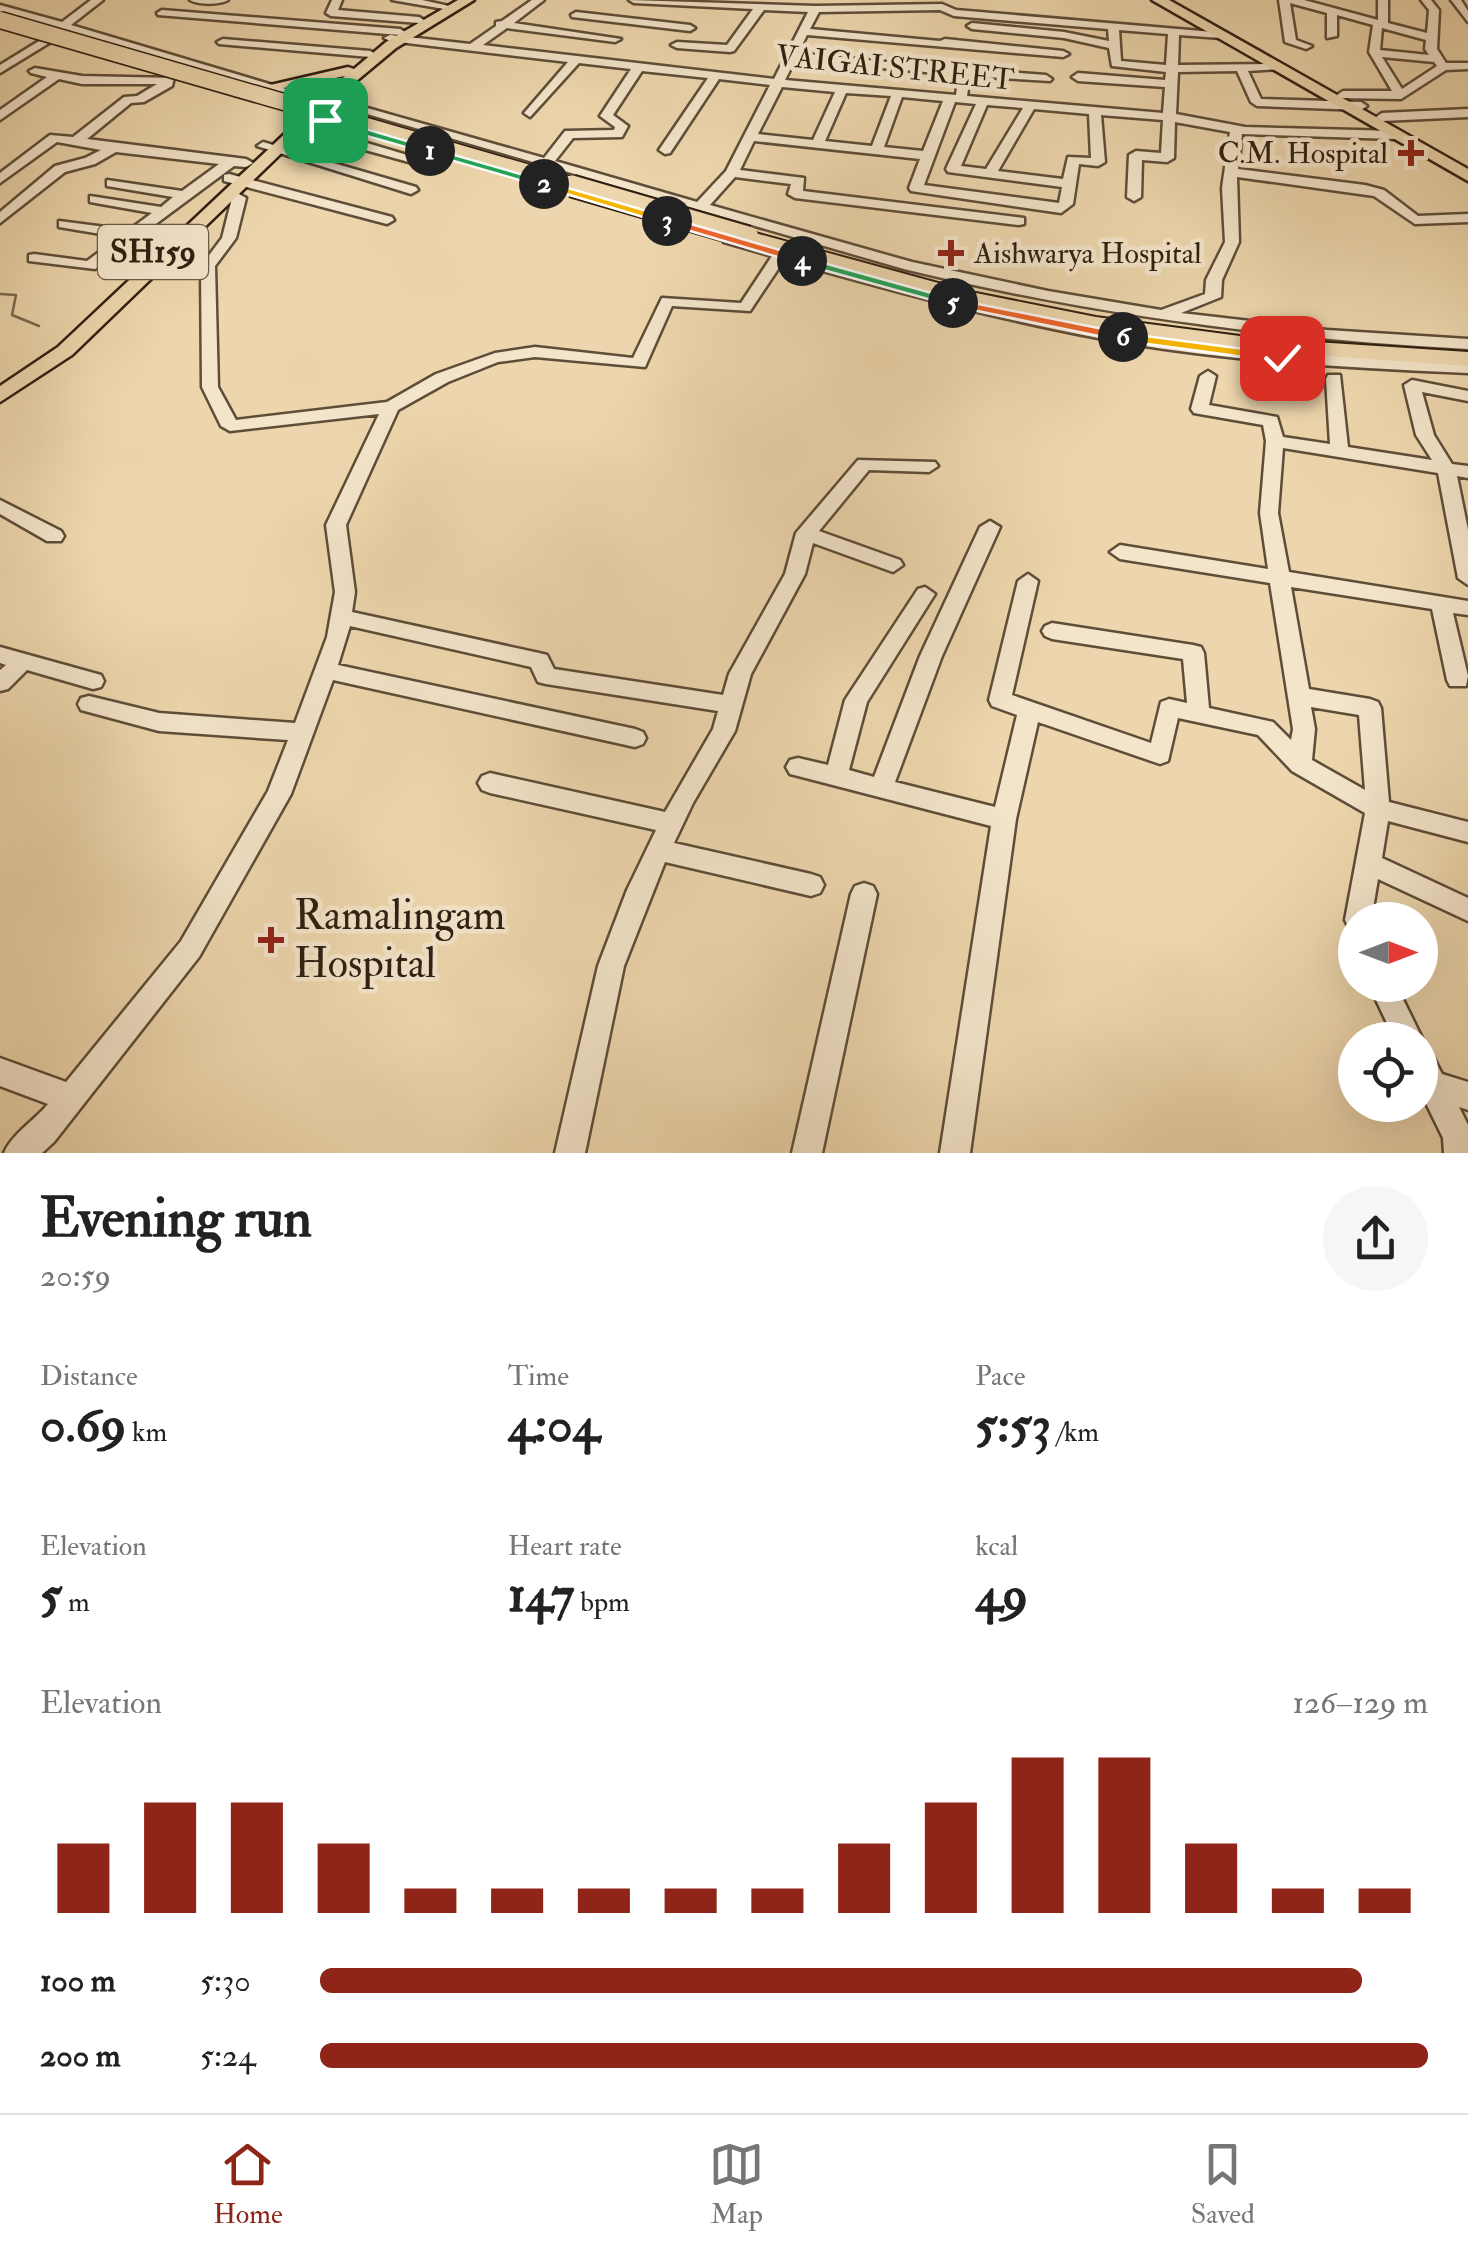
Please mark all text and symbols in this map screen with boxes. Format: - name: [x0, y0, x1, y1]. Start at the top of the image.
- street label: VAIGAI STREET: [774, 37, 1016, 99]
- pin: [283, 78, 368, 163]
- icon: arrive: [298, 93, 353, 148]
- pin: 1: [405, 126, 455, 176]
- text: 1: [425, 133, 435, 168]
- place label: C.M. Hospital: [1218, 135, 1388, 172]
- marker: C.M. Hospital: [1398, 140, 1424, 166]
- pin: 2: [519, 159, 569, 209]
- text: 2: [537, 166, 551, 201]
- pin: 3: [642, 196, 692, 246]
- text: 3: [662, 203, 672, 238]
- road number: SH159: [98, 225, 208, 279]
- place label: Aishwarya Hospital: [973, 235, 1202, 272]
- pin: 4: [777, 236, 827, 286]
- marker: Aishwarya Hospital: [938, 240, 964, 266]
- text: 4: [794, 243, 810, 278]
- pin: 5: [928, 278, 978, 328]
- text: 5: [947, 285, 959, 320]
- pin: 6: [1098, 312, 1148, 362]
- pin: [1240, 316, 1325, 401]
- text: 6: [1116, 319, 1130, 354]
- icon: check: [1255, 331, 1310, 386]
- place label: Ramalingam Hospital: [294, 890, 505, 990]
- north arrow: [1338, 902, 1438, 1002]
- map controls: [1338, 902, 1438, 1122]
- marker: Ramalingam Hospital: [258, 927, 284, 953]
- button: locate: [1338, 1022, 1438, 1122]
- text: Evening run: [40, 1184, 312, 1253]
- button: share: [1323, 1186, 1428, 1291]
- text: 20:59: [40, 1256, 111, 1296]
- text: Distance: [40, 1359, 138, 1394]
- text: Time: [508, 1359, 569, 1394]
- text: Pace: [975, 1359, 1026, 1394]
- text: 0.69: [40, 1394, 126, 1457]
- text: 4:04: [508, 1394, 599, 1457]
- text: 5:53: [975, 1394, 1051, 1457]
- text: km: [126, 1415, 167, 1450]
- text: /km: [1051, 1415, 1099, 1450]
- text: Elevation: [40, 1529, 147, 1564]
- text: Heart rate: [508, 1529, 622, 1564]
- text: kcal: [975, 1529, 1018, 1564]
- text: 5: [40, 1564, 62, 1627]
- text: 147: [508, 1564, 574, 1627]
- text: 49: [975, 1564, 1028, 1627]
- text: m: [62, 1585, 90, 1620]
- text: bpm: [574, 1585, 630, 1620]
- text: Elevation: [40, 1683, 162, 1723]
- text: 126–129 m: [1292, 1683, 1428, 1723]
- text: 100 m: [40, 1961, 116, 2001]
- text: 5:30: [200, 1961, 251, 2001]
- text: 200 m: [40, 2036, 121, 2076]
- text: 5:24: [200, 2036, 255, 2076]
- tab: Home: [213, 2137, 283, 2232]
- tab: Map: [709, 2137, 764, 2232]
- tab: Saved: [1191, 2137, 1255, 2232]

